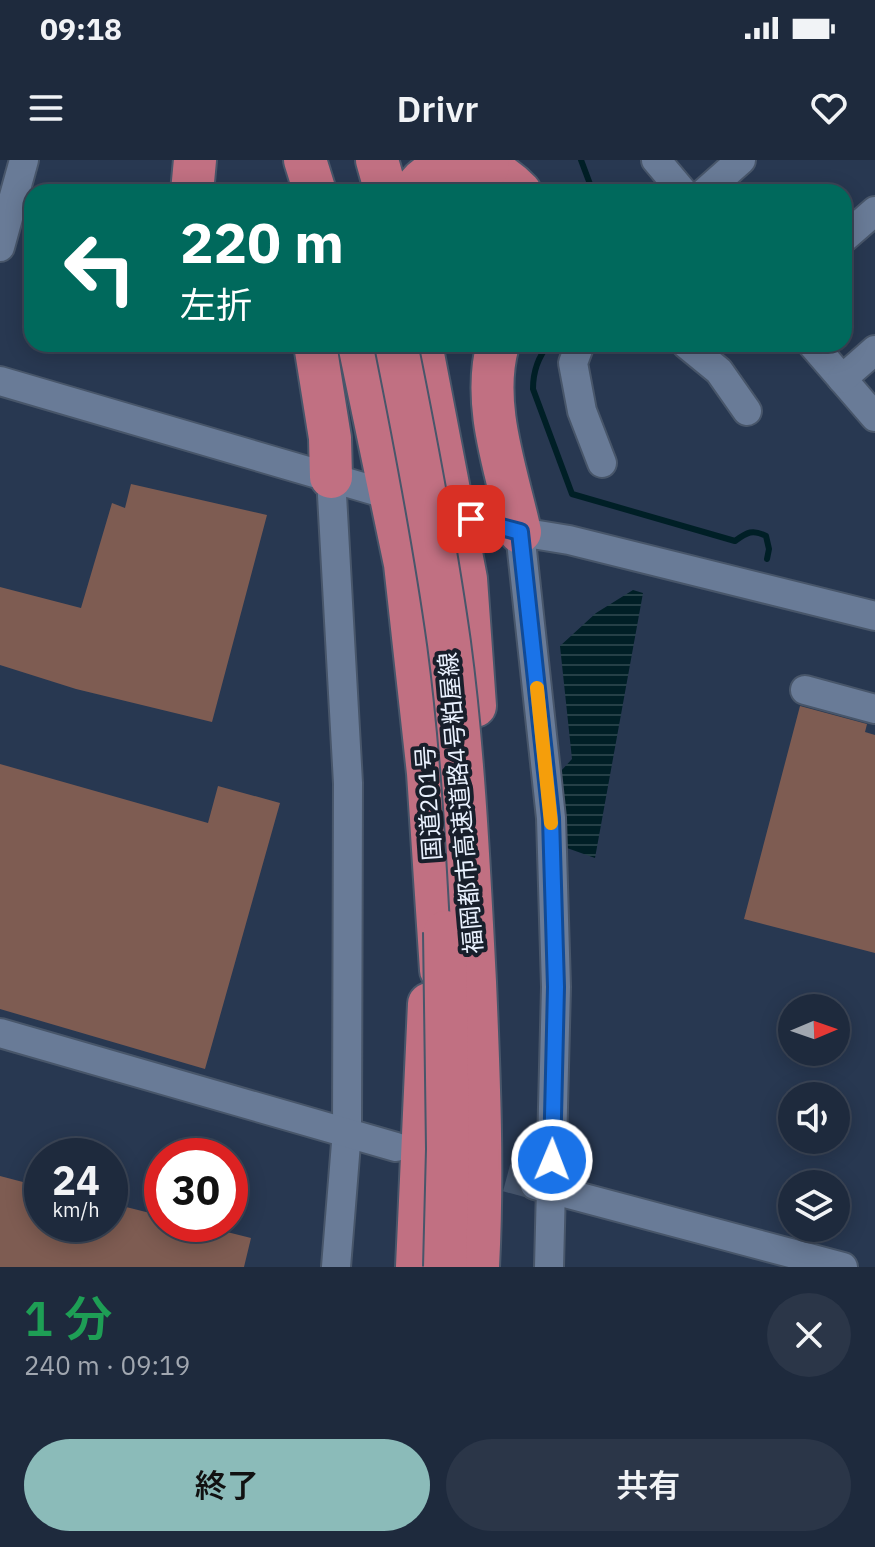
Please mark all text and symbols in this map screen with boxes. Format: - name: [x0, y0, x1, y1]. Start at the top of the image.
- text: 09:18: [40, 9, 122, 48]
- text: Drivr: [397, 85, 478, 132]
- icon: menu: [24, 86, 68, 130]
- icon: heart: [807, 86, 851, 130]
- text: 220 m: [180, 206, 344, 278]
- icon: left: [48, 216, 152, 320]
- text: 左折: [180, 281, 252, 328]
- pin: [437, 485, 505, 553]
- icon: arrive: [449, 497, 493, 541]
- street label: 福岡都市高速道路4号粕屋線: [431, 651, 489, 955]
- street label: 国道201号: [408, 744, 448, 862]
- north arrow: [778, 994, 850, 1066]
- map controls: [778, 994, 850, 1242]
- button: sound: [778, 1082, 850, 1154]
- position arrow: [510, 1118, 594, 1202]
- speed limit sign: 30: [144, 1138, 248, 1242]
- text: 24: [52, 1154, 100, 1206]
- button: layers: [778, 1170, 850, 1242]
- text: km/h: [52, 1196, 100, 1223]
- text: 1 分: [24, 1287, 112, 1349]
- button: close: [767, 1293, 851, 1377]
- text: 240 m · 09:19: [24, 1348, 190, 1382]
- button: 終了: [24, 1439, 430, 1531]
- button: 共有: [446, 1439, 851, 1531]

